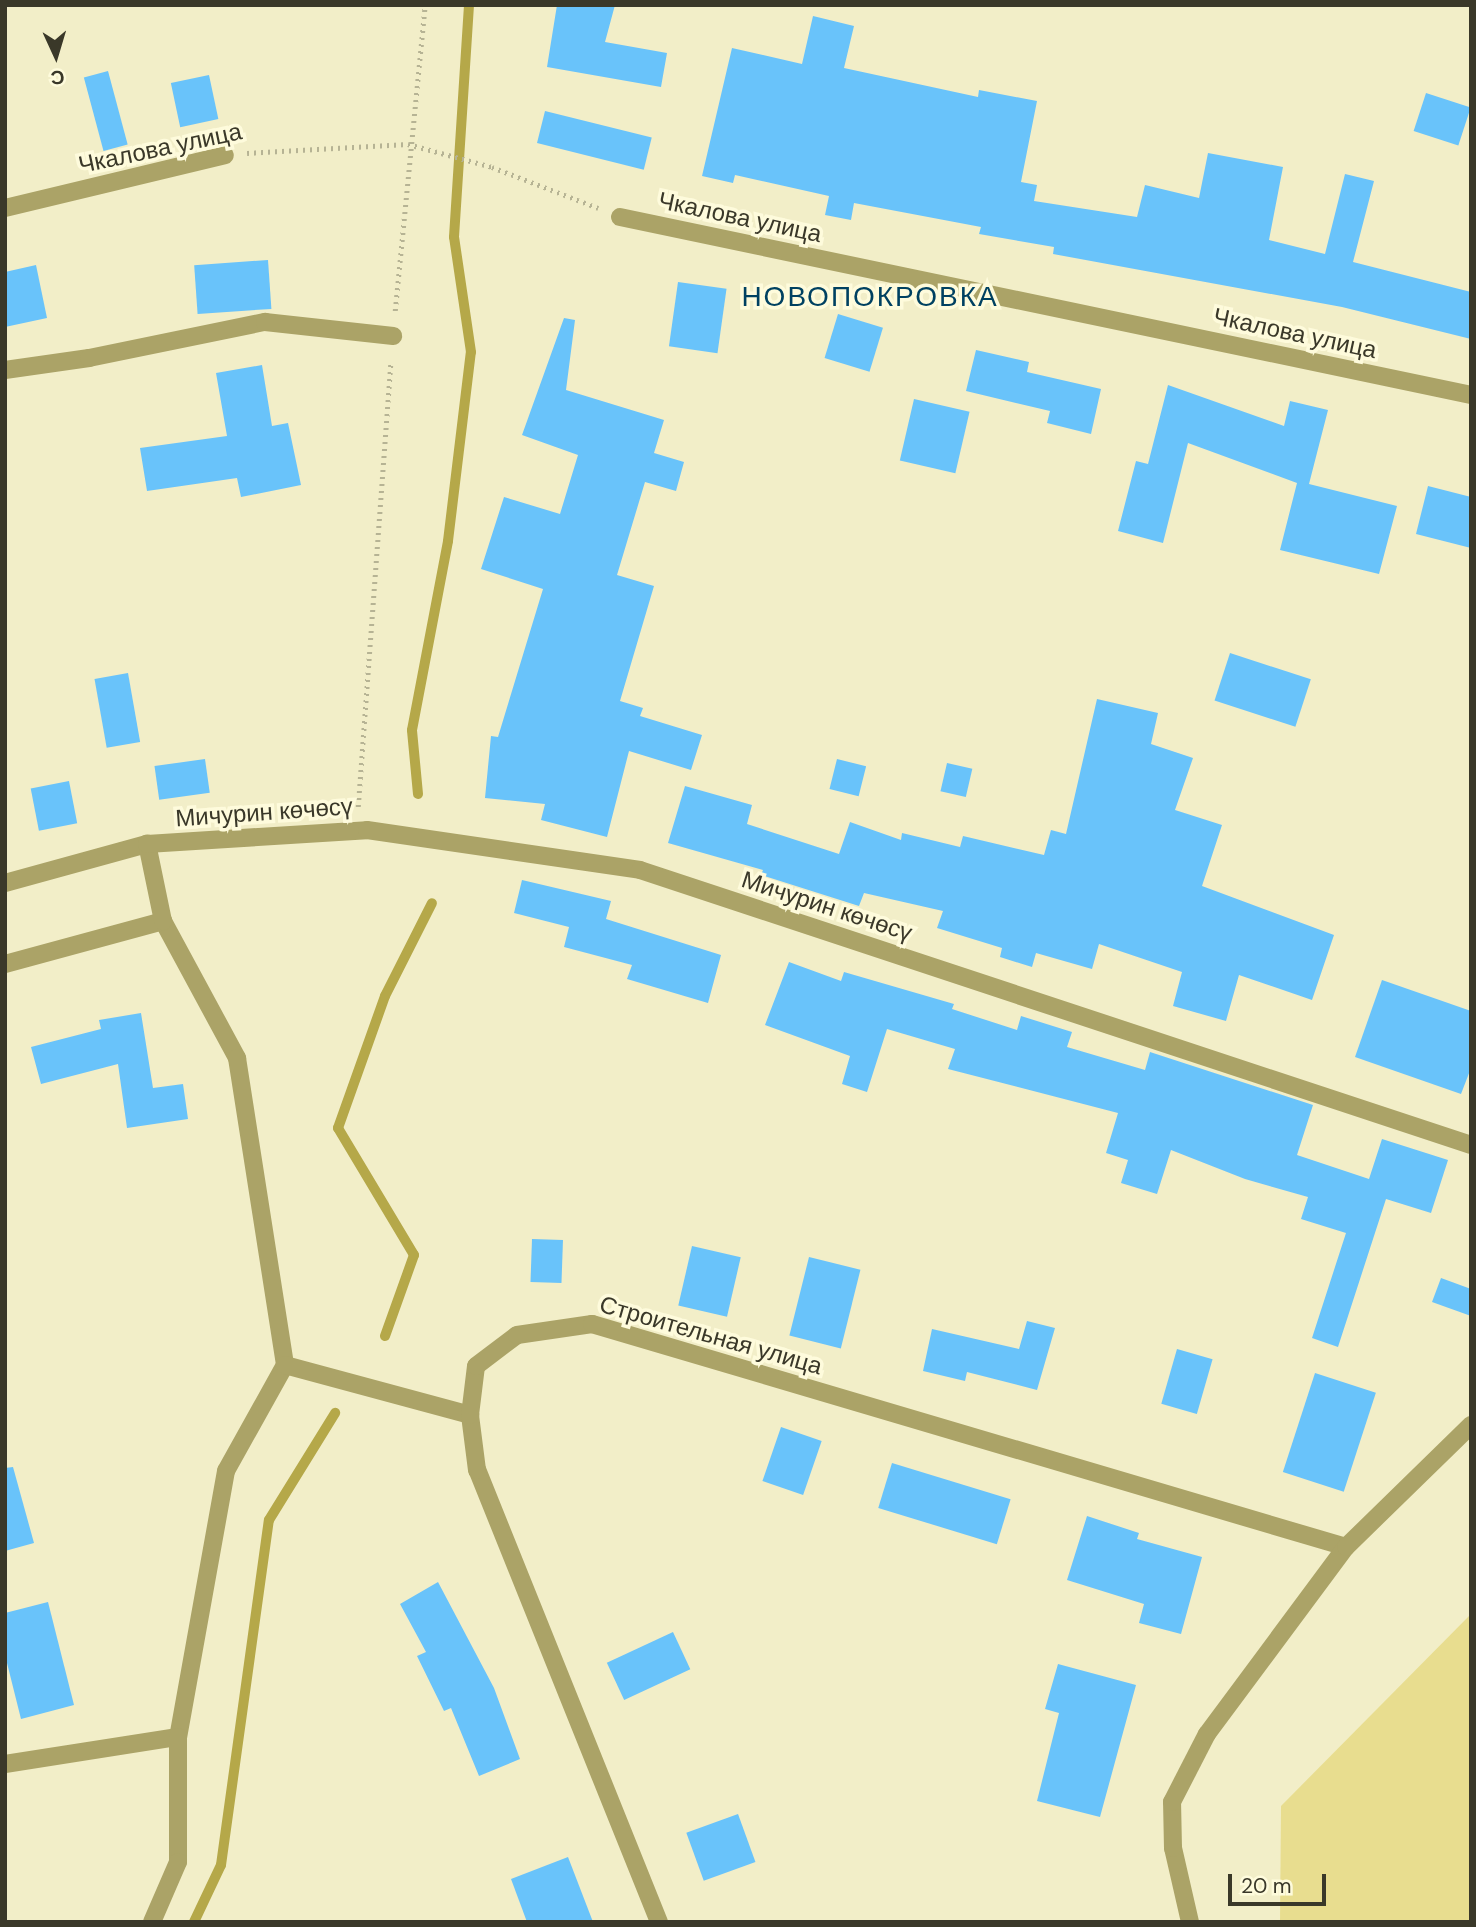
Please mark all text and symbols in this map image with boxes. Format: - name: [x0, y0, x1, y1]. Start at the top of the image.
- north arrow: [21, 21, 91, 91]
- text: С: [50, 64, 65, 90]
- street label: Чкалова улица: [76, 117, 244, 179]
- street label: Чкалова улица: [656, 186, 824, 248]
- district label: НОВОПОКРОВКА: [743, 280, 997, 314]
- street label: Чкалова улица: [1211, 302, 1379, 364]
- street label: Мичурин көчөсү: [174, 791, 354, 833]
- street label: Мичурин көчөсү: [738, 865, 916, 947]
- street label: Строительная улица: [596, 1289, 826, 1381]
- scale bar: [1231, 1860, 1329, 1904]
- text: 20 m: [1241, 1872, 1292, 1900]

